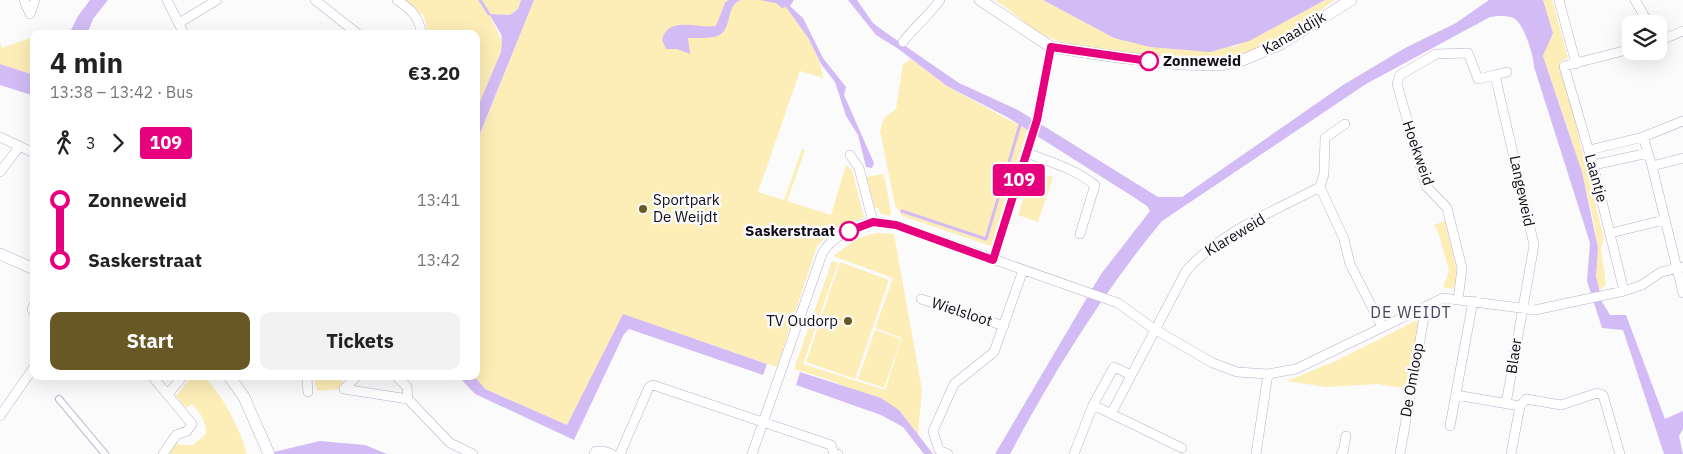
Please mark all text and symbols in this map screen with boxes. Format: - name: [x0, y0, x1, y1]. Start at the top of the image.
- street label: Kanaaldijk: [1259, 7, 1329, 58]
- map controls: [1622, 15, 1667, 60]
- button: layers: [1622, 15, 1667, 60]
- text: 4 min: [50, 44, 123, 81]
- marker: Zonneweid: [1139, 51, 1159, 71]
- place label: Zonneweid: [1163, 51, 1241, 70]
- text: €3.20: [408, 61, 460, 85]
- text: 13:38 – 13:42 · Bus: [50, 82, 193, 102]
- street label: Hoekweid: [1399, 118, 1438, 188]
- icon: walk: [50, 129, 78, 157]
- icon: forward: [104, 129, 132, 157]
- text: 109: [150, 131, 182, 154]
- text: 3: [86, 133, 96, 153]
- street label: Laantje: [1581, 152, 1612, 204]
- street label: Langeweid: [1506, 154, 1539, 228]
- line badge: 109: [990, 164, 1048, 196]
- text: 109: [1003, 168, 1035, 191]
- text: Zonneweid: [88, 188, 187, 212]
- text: 13:41: [417, 190, 460, 210]
- place label: Sportpark De Weijdt: [653, 190, 720, 226]
- marker: Sportpark De Weijdt: [637, 203, 649, 215]
- street label: Klareweid: [1201, 209, 1268, 260]
- place label: Saskerstraat: [745, 221, 835, 240]
- marker: Saskerstraat: [839, 221, 859, 241]
- text: Saskerstraat: [88, 248, 202, 272]
- text: 13:42: [417, 250, 460, 270]
- street label: Wielsloot: [929, 293, 995, 330]
- district label: DE WEIDT: [1370, 302, 1452, 322]
- place label: TV Oudorp: [766, 311, 838, 330]
- button: Start: [50, 312, 250, 370]
- button: Tickets: [260, 312, 460, 370]
- marker: TV Oudorp: [842, 315, 854, 327]
- street label: Blaer: [1501, 336, 1526, 375]
- street label: De Omloop: [1396, 341, 1427, 419]

